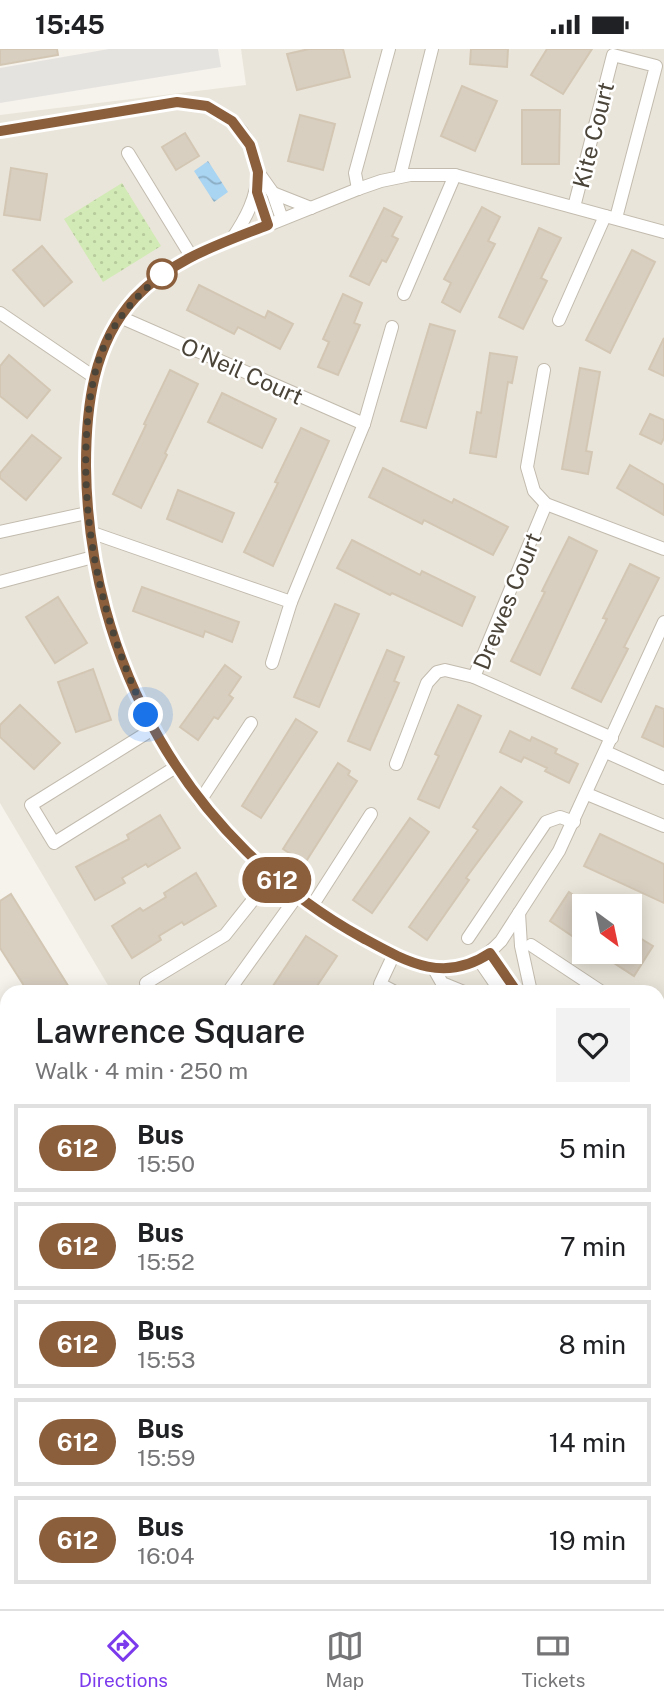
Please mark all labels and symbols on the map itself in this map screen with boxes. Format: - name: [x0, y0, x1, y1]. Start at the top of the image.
- street label: Kite Court: [567, 79, 619, 191]
- unlabelled marker: [147, 259, 177, 289]
- street label: O'Neil Court: [177, 332, 307, 410]
- street label: Drewes Court: [467, 529, 547, 673]
- your location: [128, 697, 163, 732]
- line badge: 612: [237, 857, 317, 903]
- north arrow: [572, 894, 642, 964]

